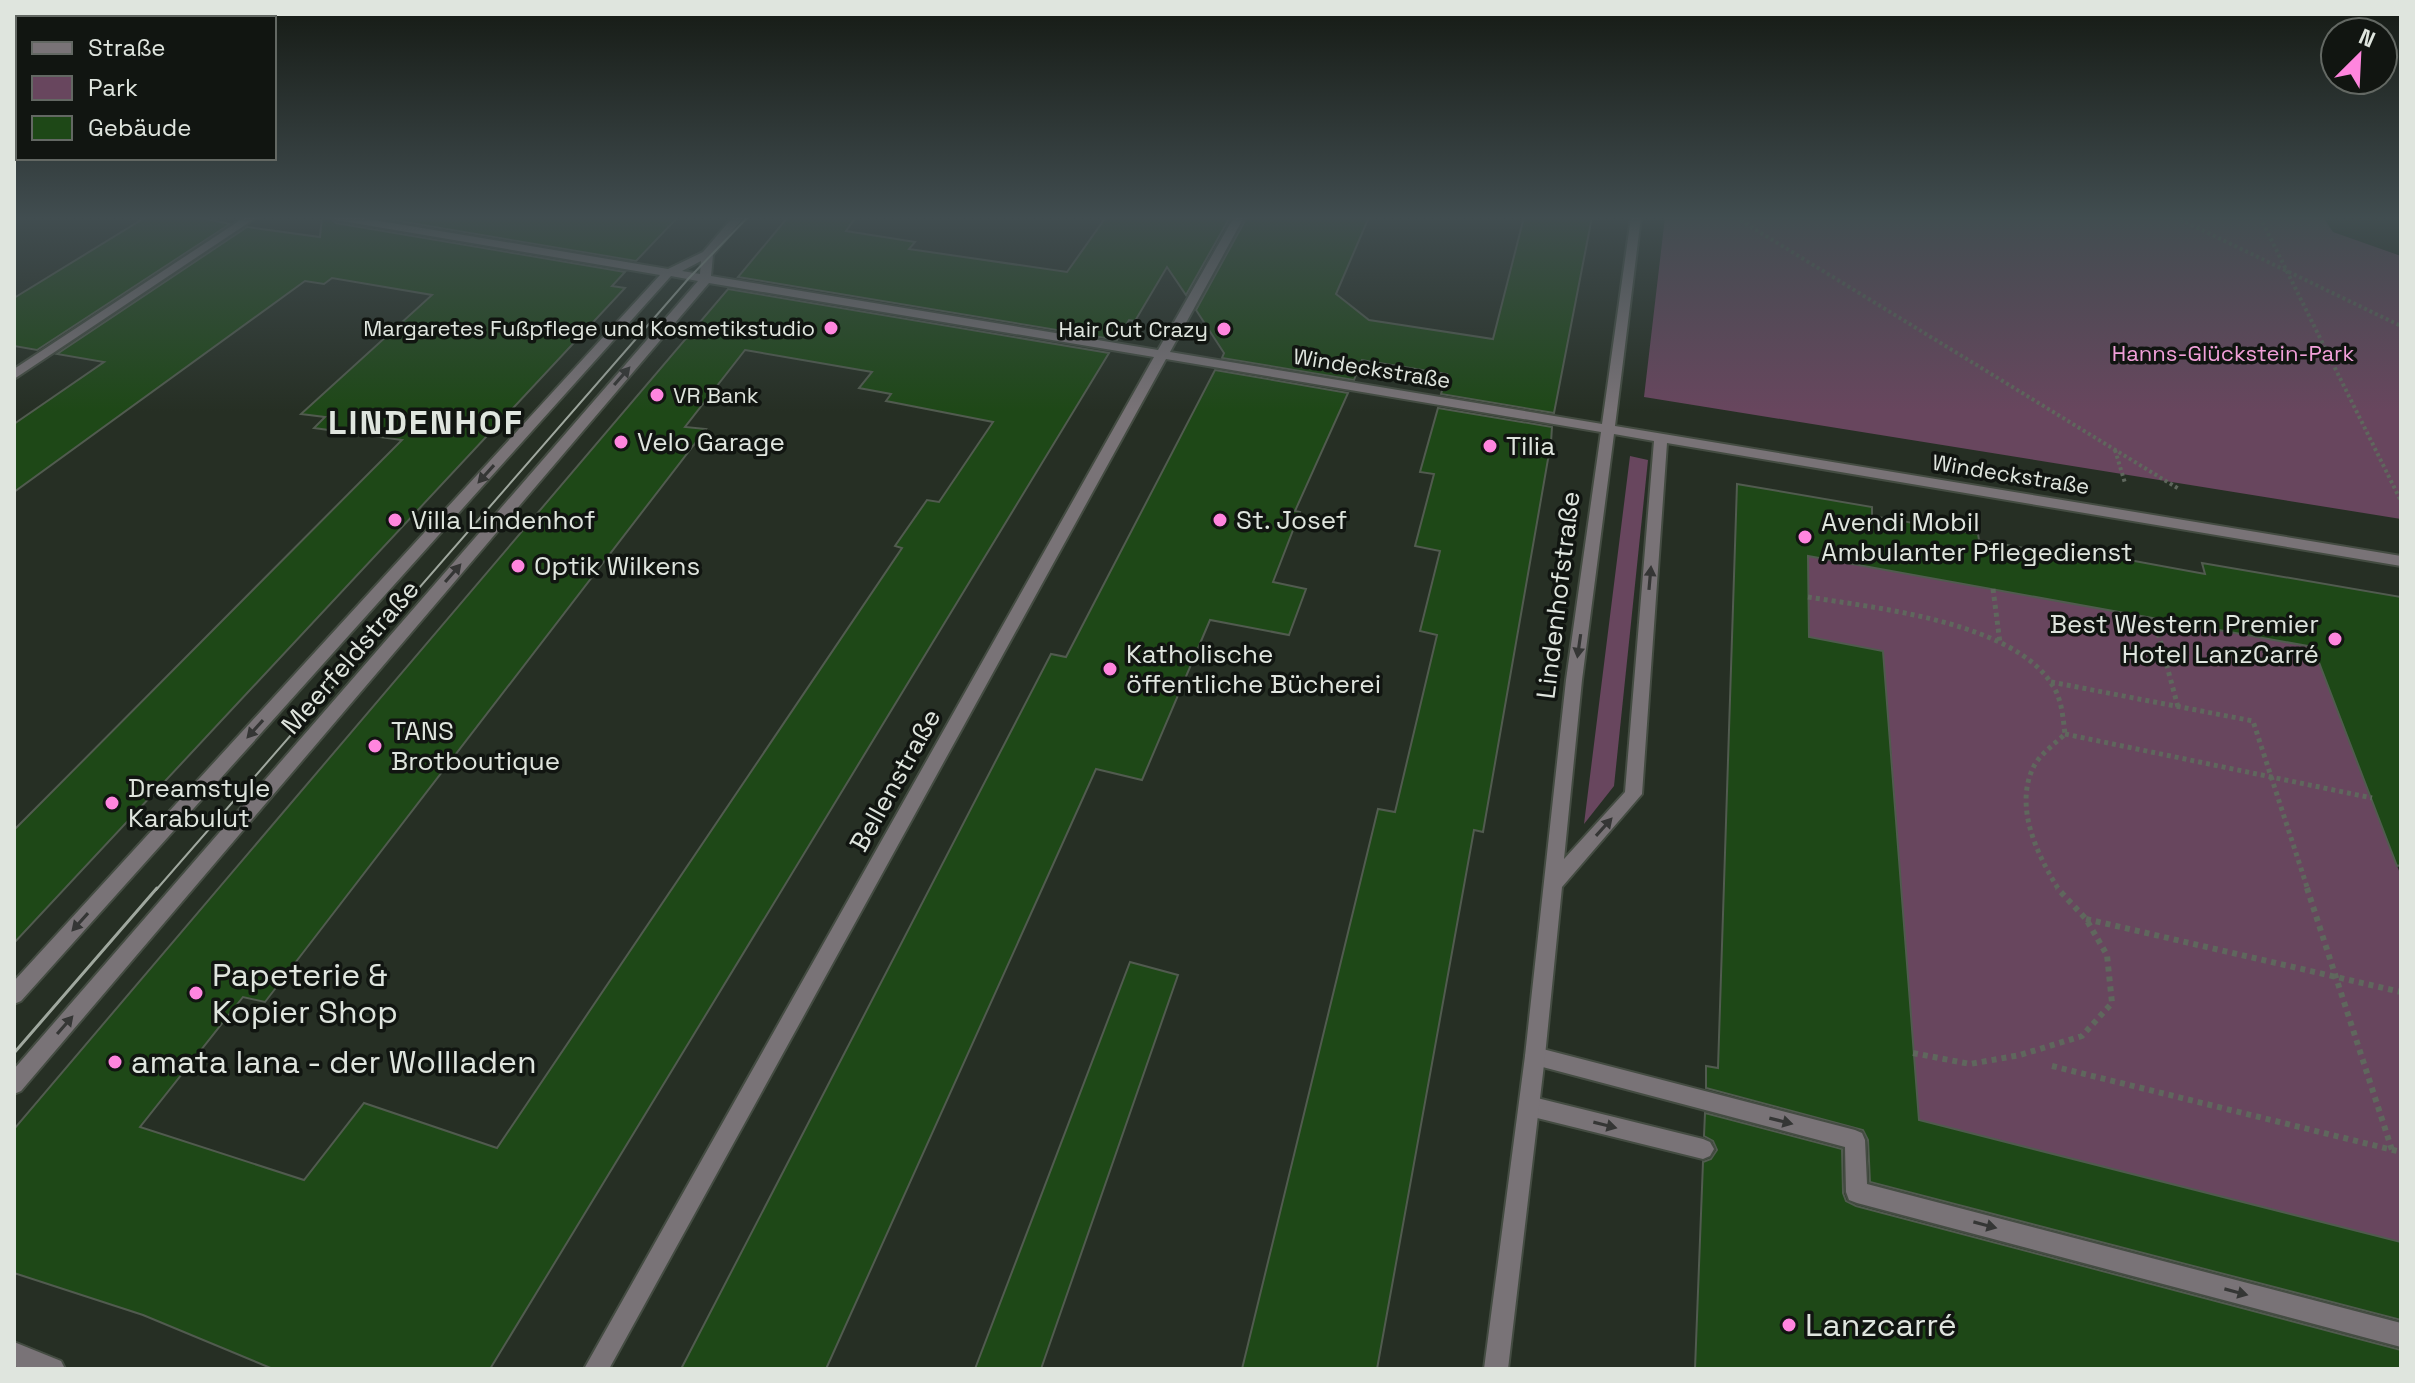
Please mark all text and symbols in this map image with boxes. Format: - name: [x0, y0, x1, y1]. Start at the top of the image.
- legend: [16, 16, 276, 160]
- north arrow: [2319, 16, 2399, 96]
- text: N: [2355, 22, 2380, 54]
- text: Straße: [88, 32, 165, 63]
- text: Park: [88, 72, 138, 103]
- text: Gebäude: [88, 112, 191, 143]
- place label: Margaretes Fußpflege und Kosmetikstudio: [363, 314, 815, 342]
- place label: Hair Cut Crazy: [1059, 315, 1208, 343]
- marker: Margaretes Fußpflege und Kosmetikstudio: [822, 319, 840, 337]
- marker: Hair Cut Crazy: [1215, 320, 1233, 338]
- park label: Hanns-Glückstein-Park: [2112, 339, 2354, 367]
- street label: Windeckstraße: [1291, 342, 1453, 394]
- one-way arrow: [613, 366, 631, 385]
- place label: VR Bank: [673, 381, 759, 409]
- marker: VR Bank: [648, 386, 666, 404]
- district label: LINDENHOF: [328, 401, 524, 444]
- place label: Velo Garage: [637, 425, 785, 459]
- place label: Tilia: [1506, 429, 1555, 463]
- marker: Velo Garage: [612, 433, 630, 451]
- marker: Tilia: [1481, 437, 1499, 455]
- street label: Windeckstraße: [1930, 448, 2092, 500]
- one-way arrow: [477, 464, 495, 484]
- street label: Lindenhofstraße: [1528, 489, 1588, 701]
- place label: Villa Lindenhof: [411, 503, 595, 537]
- place label: St. Josef: [1236, 503, 1347, 537]
- place label: Avendi Mobil Ambulanter Pflegedienst: [1821, 505, 2133, 569]
- marker: Villa Lindenhof: [386, 511, 404, 529]
- marker: St. Josef: [1211, 511, 1229, 529]
- marker: Avendi Mobil Ambulanter Pflegedienst: [1796, 528, 1814, 546]
- place label: Optik Wilkens: [534, 549, 700, 583]
- marker: Optik Wilkens: [509, 557, 527, 575]
- one-way arrow: [444, 563, 461, 583]
- one-way arrow: [1644, 565, 1657, 590]
- street label: Meerfeldstraße: [274, 573, 426, 741]
- place label: Best Western Premier Hotel LanzCarré: [2050, 607, 2319, 671]
- marker: Best Western Premier Hotel LanzCarré: [2326, 630, 2344, 648]
- one-way arrow: [1572, 634, 1585, 659]
- place label: Katholische öffentliche Bücherei: [1126, 637, 1381, 701]
- marker: Katholische öffentliche Bücherei: [1101, 660, 1119, 678]
- street label: Bellenstraße: [842, 703, 948, 857]
- place label: TANS Brotboutique: [391, 714, 560, 778]
- one-way arrow: [247, 718, 264, 738]
- marker: TANS Brotboutique: [366, 737, 384, 755]
- place label: Dreamstyle Karabulut: [128, 771, 270, 835]
- marker: Dreamstyle Karabulut: [103, 794, 121, 812]
- one-way arrow: [1595, 817, 1612, 837]
- one-way arrow: [72, 912, 90, 931]
- place label: Papeterie & Kopier Shop: [212, 955, 398, 1032]
- marker: Papeterie & Kopier Shop: [187, 984, 205, 1002]
- one-way arrow: [56, 1016, 73, 1036]
- place label: amata lana - der Wollladen: [131, 1042, 537, 1082]
- marker: amata lana - der Wollladen: [106, 1053, 124, 1071]
- one-way arrow: [1768, 1115, 1793, 1127]
- one-way arrow: [1592, 1119, 1617, 1131]
- one-way arrow: [1972, 1220, 1997, 1232]
- one-way arrow: [2224, 1286, 2249, 1298]
- place label: Lanzcarré: [1805, 1305, 1957, 1345]
- marker: Lanzcarré: [1780, 1316, 1798, 1334]

